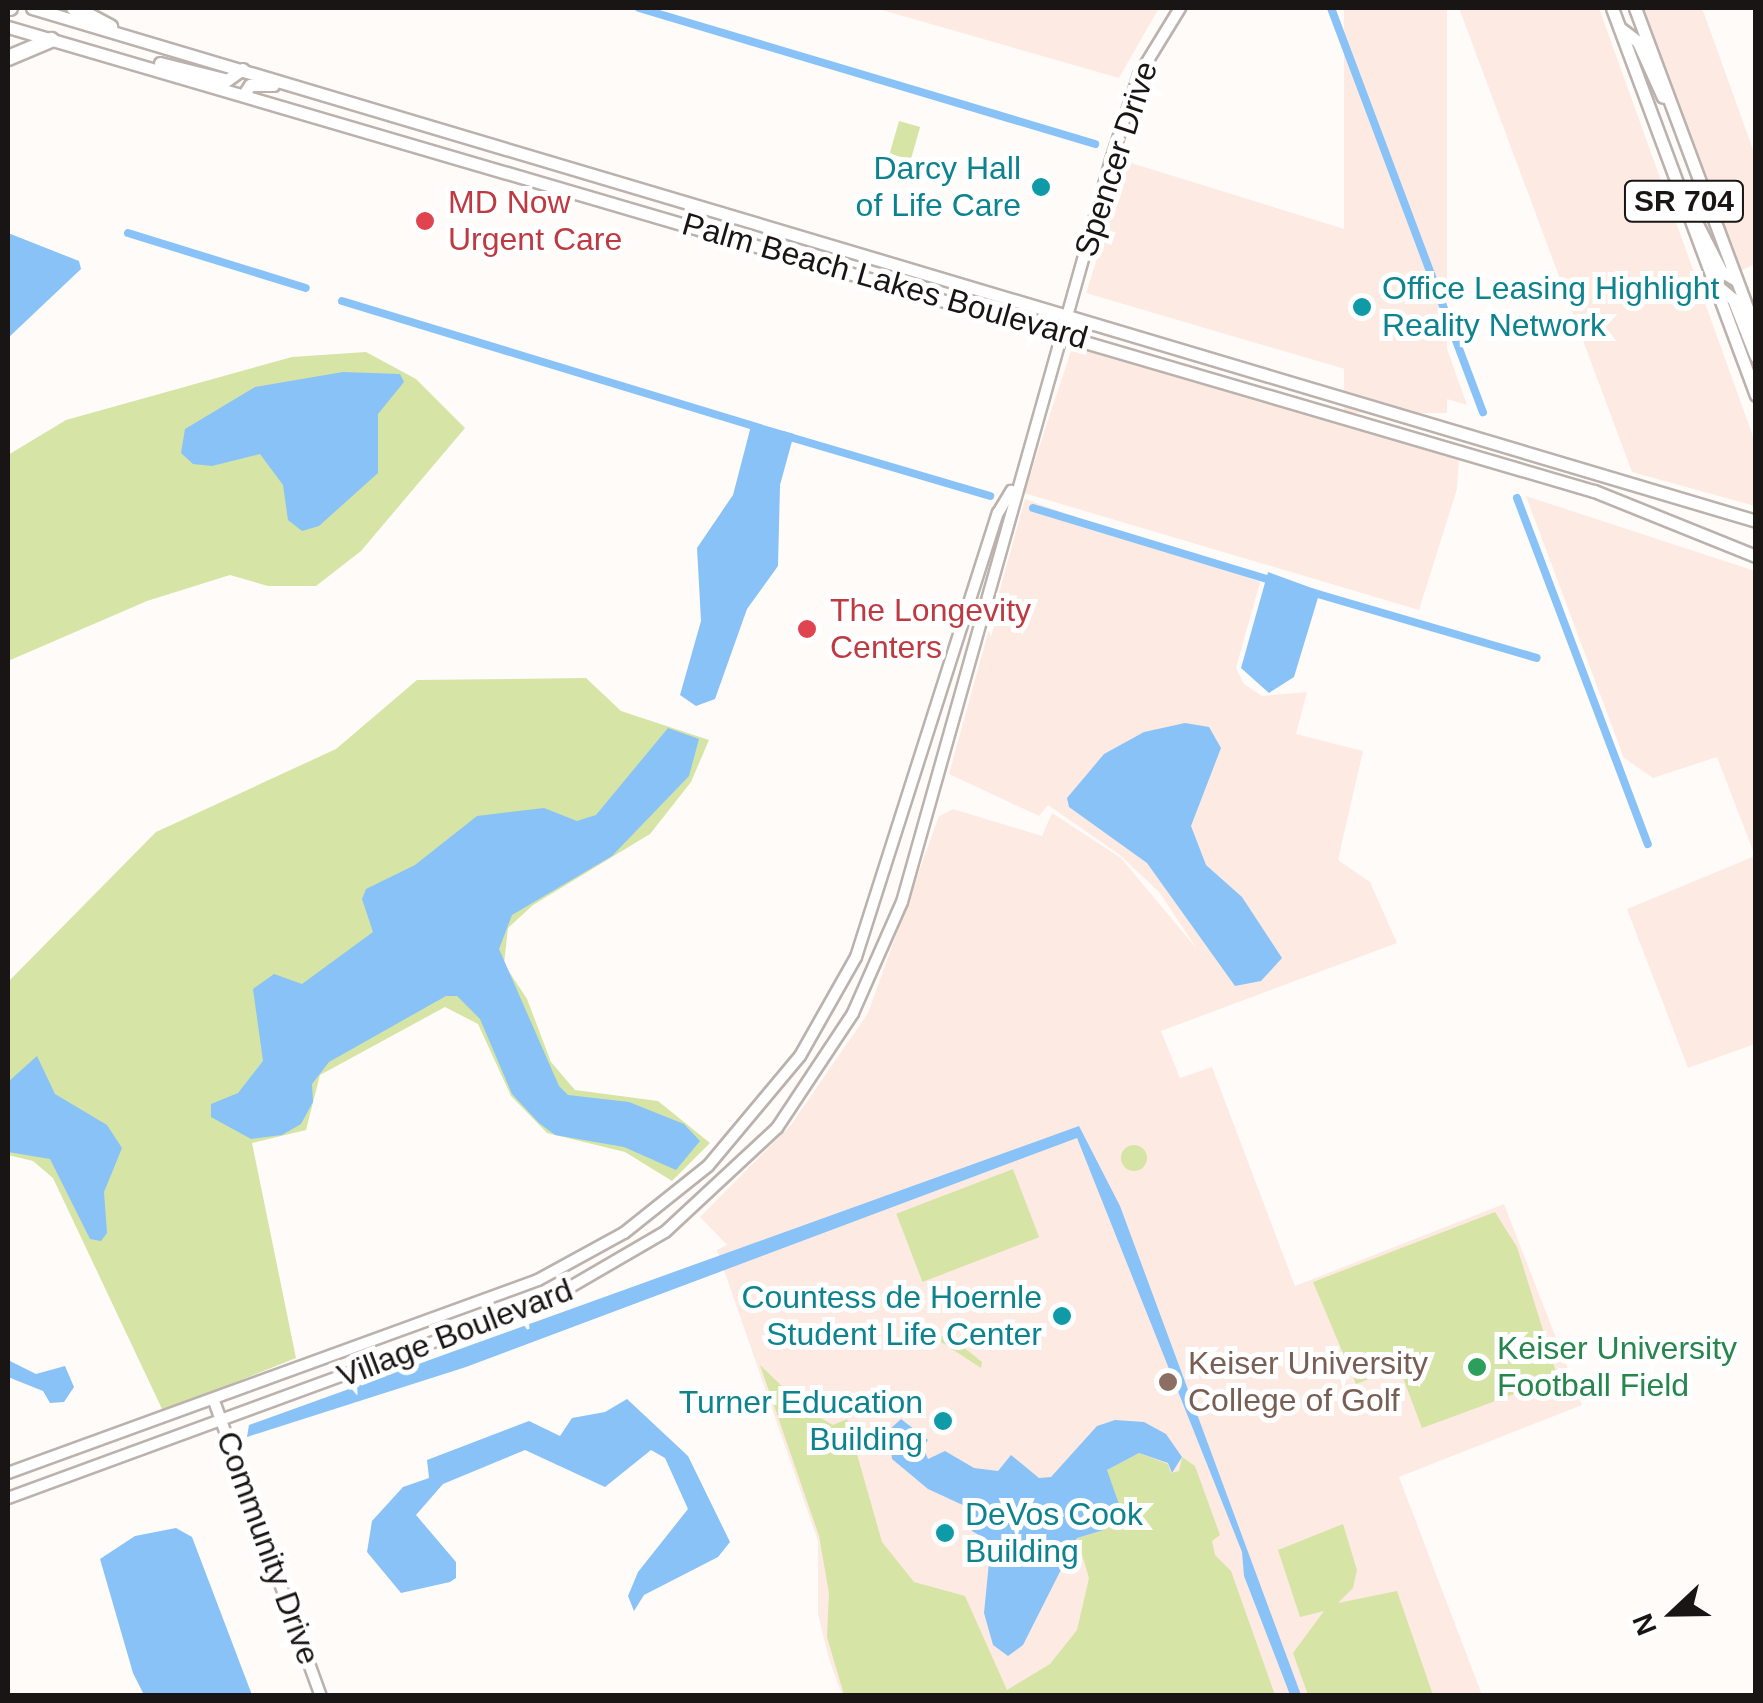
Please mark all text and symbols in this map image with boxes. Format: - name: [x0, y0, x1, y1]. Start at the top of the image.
- street label: Spencer Drive: [1066, 57, 1166, 261]
- place label: Darcy Hall of Life Care: [856, 150, 1021, 225]
- marker: Darcy Hall of Life Care: [1030, 176, 1052, 198]
- road number: SR 704: [1622, 176, 1746, 226]
- place label: MD Now Urgent Care: [448, 184, 622, 259]
- street label: Palm Beach Lakes Boulevard: [678, 205, 1092, 357]
- marker: MD Now Urgent Care: [412, 208, 438, 234]
- place label: Office Leasing Highlight Reality Network: [1382, 270, 1719, 345]
- marker: Office Leasing Highlight Reality Network: [1351, 296, 1373, 318]
- place label: The Longevity Centers: [830, 592, 1031, 667]
- marker: The Longevity Centers: [794, 616, 820, 642]
- street label: Village Boulevard: [332, 1271, 578, 1395]
- place label: Countess de Hoernle Student Life Center: [741, 1279, 1042, 1354]
- marker: Countess de Hoernle Student Life Center: [1051, 1305, 1073, 1327]
- place label: Keiser University Football Field: [1497, 1330, 1737, 1405]
- place label: Keiser University College of Golf: [1188, 1345, 1428, 1420]
- marker: Keiser University Football Field: [1466, 1356, 1488, 1378]
- marker: Keiser University College of Golf: [1157, 1371, 1179, 1393]
- place label: Turner Education Building: [679, 1384, 923, 1459]
- marker: Turner Education Building: [932, 1410, 954, 1432]
- street label: Community Drive: [208, 1426, 328, 1670]
- place label: DeVos Cook Building: [965, 1496, 1143, 1571]
- marker: DeVos Cook Building: [934, 1522, 956, 1544]
- north arrow: [1623, 1563, 1723, 1663]
- text: N: [1627, 1609, 1663, 1640]

